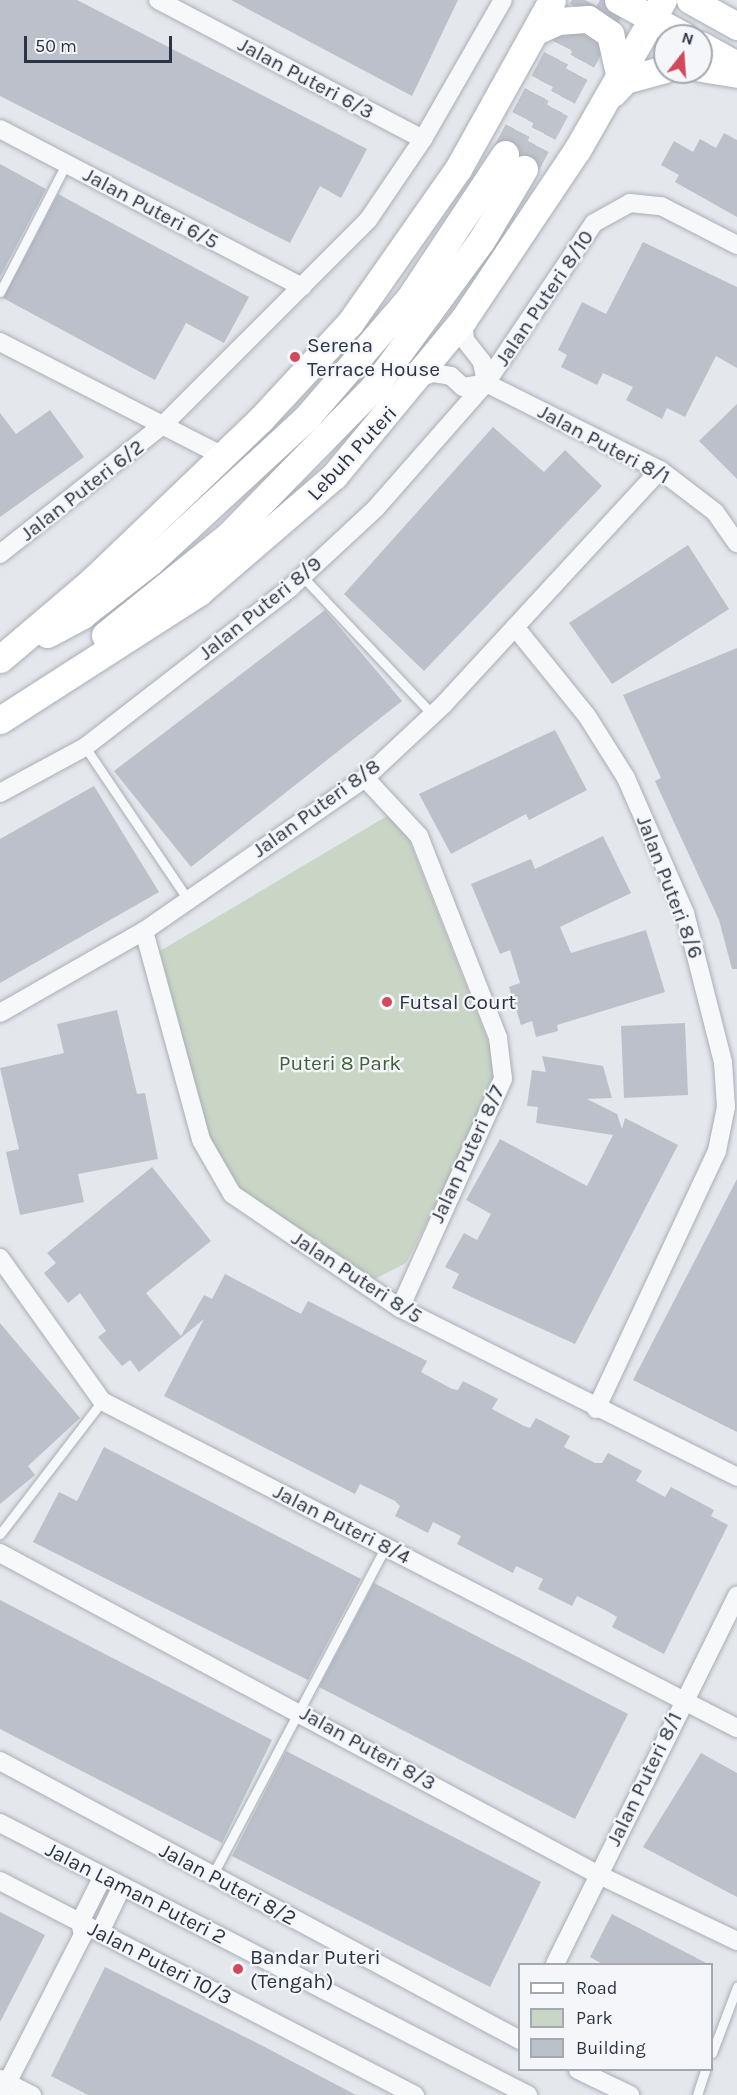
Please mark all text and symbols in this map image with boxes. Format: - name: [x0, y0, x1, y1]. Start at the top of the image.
- scale bar: [27, 24, 176, 62]
- north arrow: [653, 24, 713, 84]
- text: N: [680, 27, 696, 49]
- street label: Jalan Puteri 6/3: [234, 32, 378, 124]
- text: 50 m: [35, 35, 77, 57]
- street label: Jalan Puteri 6/5: [79, 162, 223, 254]
- street label: Jalan Puteri 8/10: [489, 225, 599, 371]
- place label: Serena Terrace House: [307, 332, 440, 382]
- marker: Serena Terrace House: [288, 350, 302, 364]
- street label: Jalan Puteri 8/1: [534, 399, 674, 489]
- street label: Lebuh Puteri: [302, 400, 402, 506]
- street label: Jalan Puteri 6/2: [15, 434, 149, 546]
- street label: Jalan Puteri 8/9: [193, 551, 327, 665]
- street label: Jalan Puteri 8/8: [247, 753, 385, 863]
- street label: Jalan Puteri 8/6: [631, 812, 709, 962]
- place label: Futsal Court: [399, 989, 516, 1015]
- marker: Futsal Court: [380, 995, 394, 1009]
- park label: Puteri 8 Park: [279, 1050, 401, 1076]
- street label: Jalan Puteri 8/7: [424, 1081, 510, 1227]
- street label: Jalan Puteri 8/5: [287, 1225, 427, 1329]
- street label: Jalan Puteri 8/4: [269, 1479, 415, 1569]
- street label: Jalan Puteri 8/3: [296, 1700, 440, 1796]
- street label: Jalan Puteri 8/1: [601, 1708, 687, 1850]
- street label: Jalan Laman Puteri 2: [41, 1837, 231, 1949]
- street label: Jalan Puteri 8/2: [155, 1837, 301, 1931]
- street label: Jalan Puteri 10/3: [84, 1916, 236, 2010]
- place label: Bandar Puteri (Tengah): [250, 1944, 381, 1994]
- marker: Bandar Puteri (Tengah): [231, 1962, 245, 1976]
- legend: [518, 1963, 713, 2071]
- text: Road: [576, 1977, 617, 1999]
- text: Park: [576, 2007, 613, 2029]
- text: Building: [576, 2037, 646, 2059]

